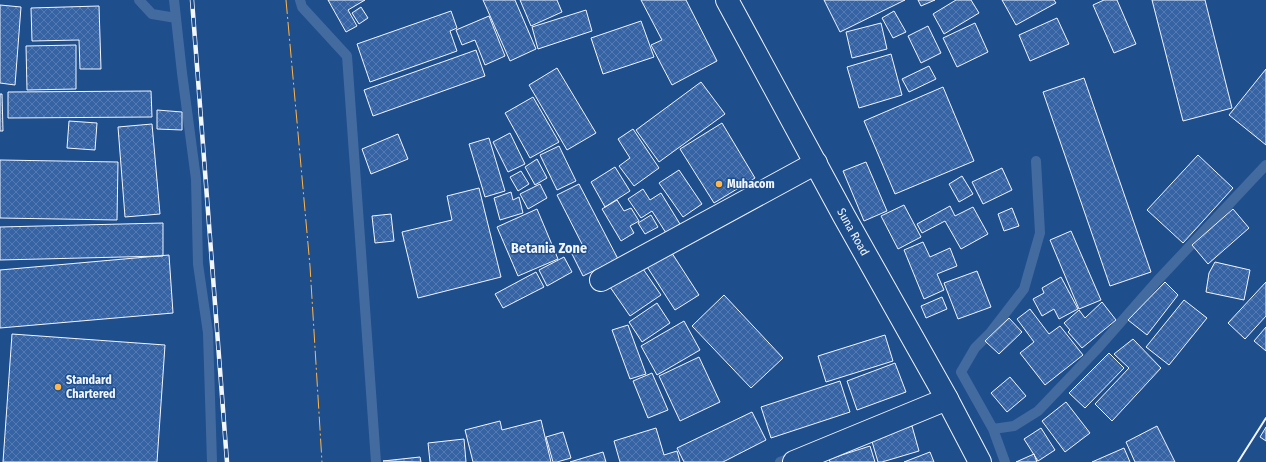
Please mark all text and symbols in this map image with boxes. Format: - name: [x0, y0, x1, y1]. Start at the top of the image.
- place label: Muhacom: [727, 177, 775, 191]
- marker: Muhacom: [714, 179, 724, 189]
- street label: Suna Road: [834, 206, 872, 258]
- district label: Betania Zone: [511, 240, 587, 257]
- place label: Standard Chartered: [66, 373, 116, 401]
- marker: Standard Chartered: [53, 382, 63, 392]

